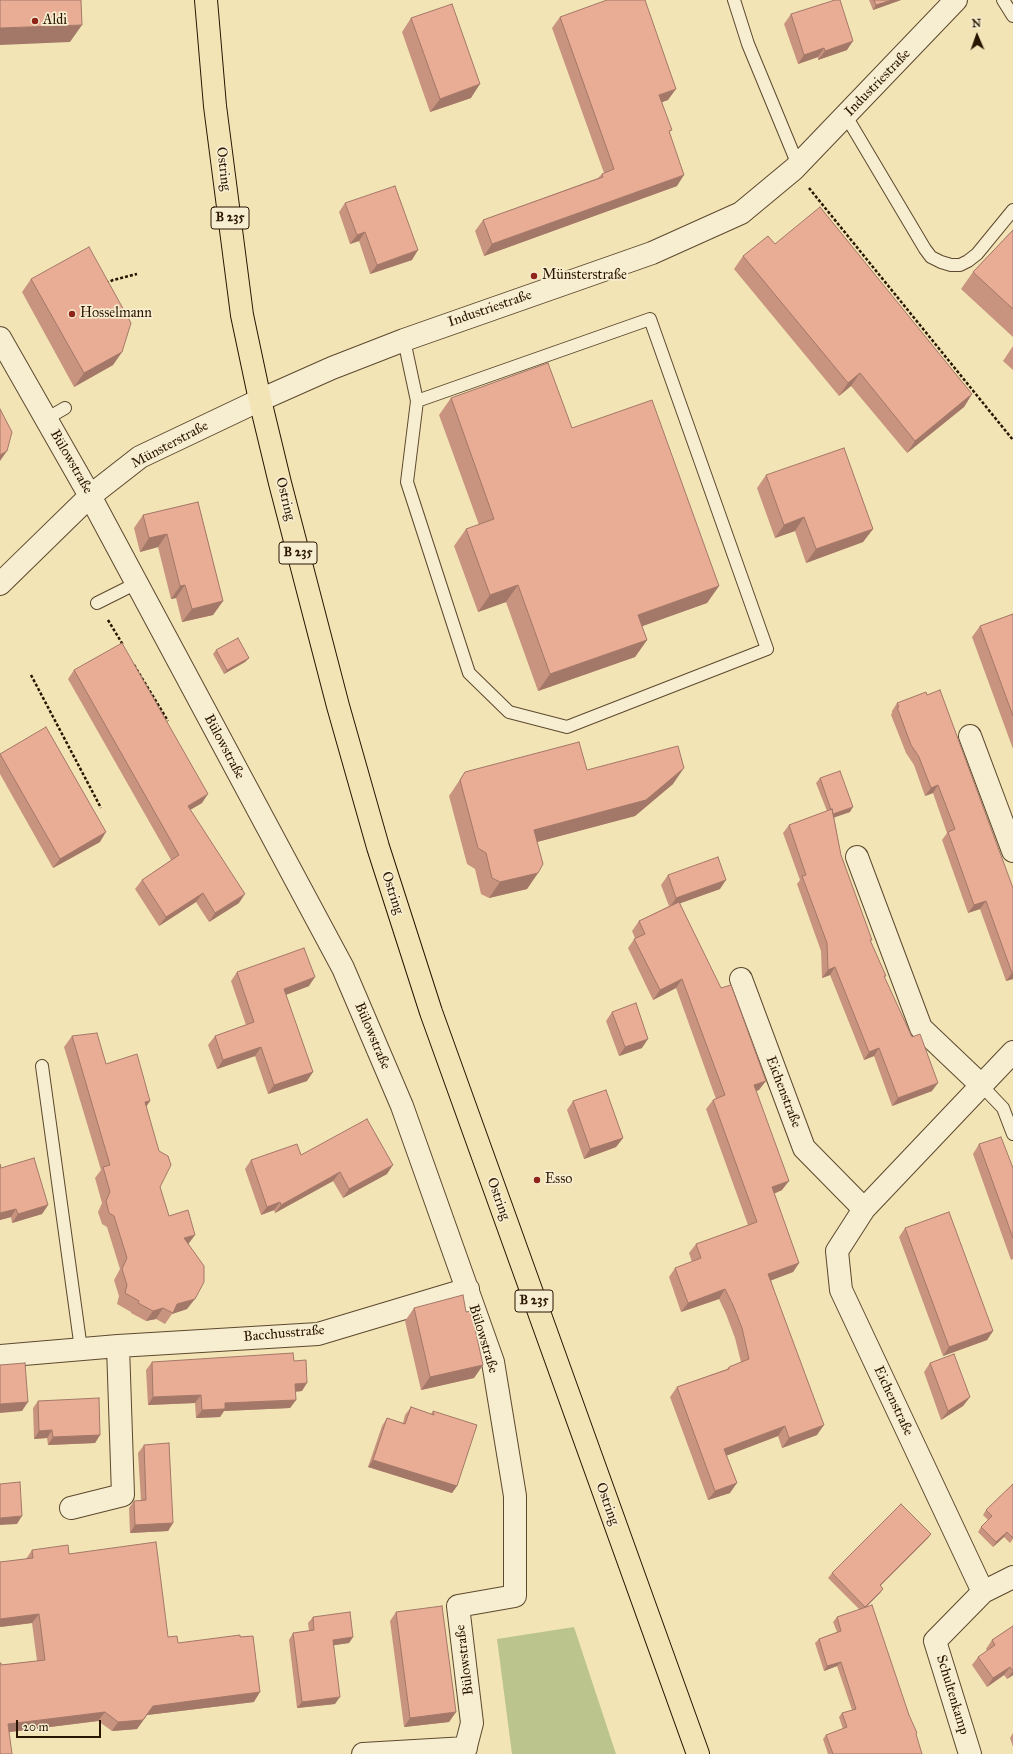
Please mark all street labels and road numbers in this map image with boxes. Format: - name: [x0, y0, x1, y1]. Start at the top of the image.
- street label: Industriestraße: [842, 46, 914, 120]
- street label: Ostring: [212, 146, 234, 192]
- road number: B 235: [211, 207, 249, 229]
- street label: Industriestraße: [446, 287, 534, 331]
- street label: Münsterstraße: [129, 418, 211, 472]
- street label: Bülowstraße: [46, 427, 96, 497]
- street label: Ostring: [272, 476, 298, 522]
- road number: B 235: [279, 542, 317, 564]
- street label: Bülowstraße: [200, 712, 248, 782]
- street label: Ostring: [377, 870, 407, 916]
- street label: Bülowstraße: [350, 1000, 394, 1072]
- street label: Eichenstraße: [762, 1054, 804, 1130]
- street label: Ostring: [483, 1175, 513, 1223]
- road number: B 235: [515, 1290, 553, 1312]
- street label: Bülowstraße: [465, 1303, 501, 1375]
- street label: Bacchusstraße: [243, 1322, 325, 1346]
- street label: Eichenstraße: [870, 1363, 916, 1439]
- street label: Ostring: [592, 1480, 622, 1528]
- street label: Bülowstraße: [452, 1624, 478, 1696]
- street label: Schultenkamp: [932, 1653, 972, 1737]

